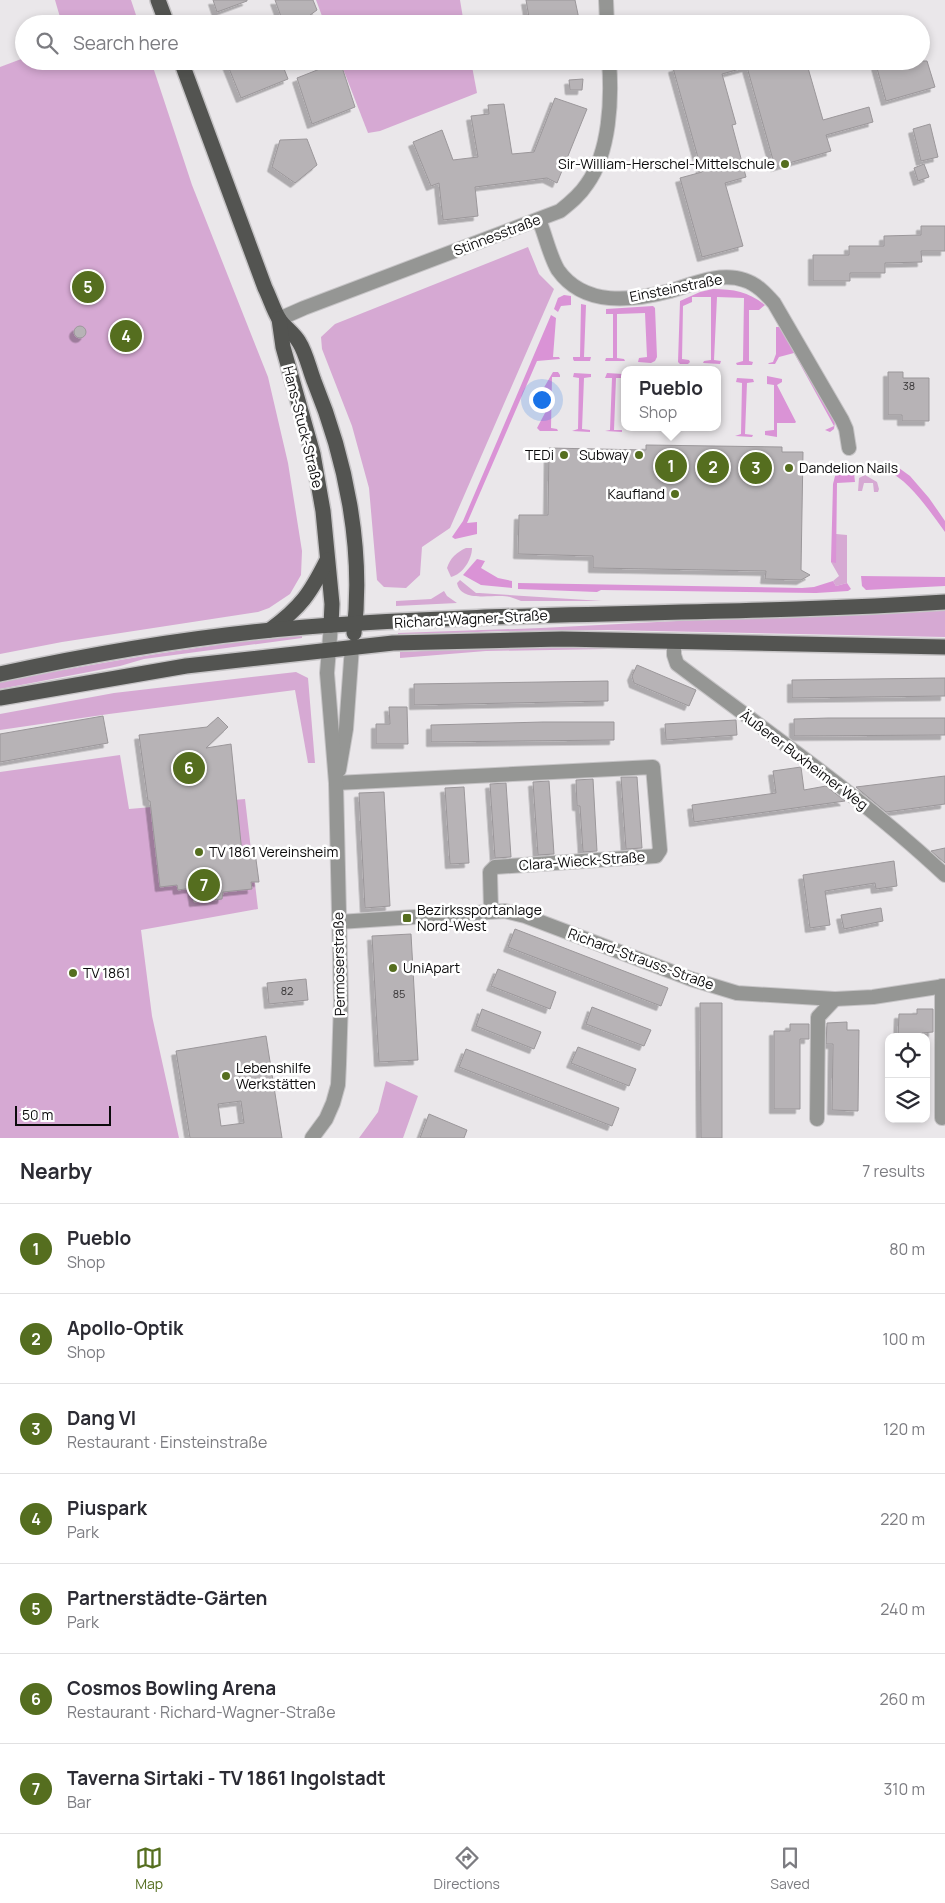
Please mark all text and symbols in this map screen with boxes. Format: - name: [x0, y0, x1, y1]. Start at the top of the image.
- search box: [15, 15, 930, 70]
- icon: search: [33, 29, 61, 57]
- text: Search here: [73, 30, 179, 56]
- place label: Sir-William-Herschel-Mittelschule: [558, 154, 775, 173]
- marker: Sir-William-Herschel-Mittelschule: [779, 158, 791, 170]
- street label: Stinnesstraße: [451, 209, 543, 260]
- pin: 5: [72, 268, 104, 306]
- street label: Einsteinstraße: [628, 269, 724, 306]
- pin: 4: [110, 317, 142, 355]
- street label: Hans-Stuck-Straße: [279, 364, 328, 490]
- popup: [621, 366, 721, 431]
- text: Pueblo: [639, 375, 703, 401]
- house number: 38: [903, 378, 915, 393]
- your location: [529, 387, 555, 413]
- text: Shop: [639, 401, 677, 423]
- place label: TEDi: [525, 445, 554, 464]
- place label: Subway: [579, 445, 630, 464]
- pin: 1: [655, 447, 687, 485]
- pin: 2: [697, 448, 729, 486]
- marker: TEDi: [558, 449, 570, 461]
- marker: Subway: [633, 449, 645, 461]
- pin: 3: [740, 449, 772, 487]
- place label: Dandelion Nails: [799, 458, 898, 477]
- marker: Dandelion Nails: [783, 462, 795, 474]
- place label: Kaufland: [608, 484, 665, 503]
- marker: Kaufland: [669, 488, 681, 500]
- street label: Richard-Wagner-Straße: [394, 605, 548, 632]
- street label: Äußerer Buxheimer Weg: [737, 705, 872, 814]
- pin: 6: [173, 749, 205, 787]
- place label: TV 1861 Vereinsheim: [209, 842, 339, 861]
- marker: TV 1861 Vereinsheim: [193, 846, 205, 858]
- street label: Clara-Wieck-Straße: [518, 847, 646, 874]
- pin: 7: [188, 866, 220, 904]
- place label: Bezirkssportanlage Nord-West: [417, 900, 542, 935]
- street label: Permoserstraße: [328, 912, 349, 1016]
- marker: Bezirkssportanlage Nord-West: [401, 912, 413, 924]
- street label: Richard-Strauss-Straße: [566, 923, 717, 994]
- place label: UniApart: [403, 958, 460, 977]
- marker: UniApart: [387, 962, 399, 974]
- place label: TV 1861: [83, 963, 130, 982]
- marker: TV 1861: [67, 967, 79, 979]
- house number: 82: [281, 983, 293, 998]
- house number: 85: [393, 986, 405, 1001]
- map controls: [885, 1033, 930, 1123]
- button: locate: [885, 1033, 930, 1078]
- place label: Lebenshilfe Werkstätten: [236, 1058, 316, 1093]
- marker: Lebenshilfe Werkstätten: [220, 1070, 232, 1082]
- button: layers: [885, 1078, 930, 1123]
- scale bar: [15, 1103, 111, 1126]
- text: 50 m: [22, 1105, 53, 1124]
- text: Nearby: [20, 1157, 92, 1185]
- text: 7 results: [862, 1160, 925, 1182]
- text: Pueblo: [67, 1225, 131, 1251]
- text: 1: [32, 1238, 40, 1260]
- text: 80 m: [889, 1238, 925, 1260]
- text: Shop: [67, 1251, 105, 1273]
- text: Apollo-Optik: [67, 1315, 183, 1341]
- text: 2: [31, 1328, 41, 1350]
- text: 100 m: [882, 1328, 925, 1350]
- text: Shop: [67, 1341, 105, 1363]
- text: Dang VI: [67, 1405, 136, 1431]
- text: 3: [31, 1418, 41, 1440]
- text: 120 m: [883, 1418, 925, 1440]
- text: Restaurant · Einsteinstraße: [67, 1431, 267, 1453]
- text: Piuspark: [67, 1495, 147, 1521]
- text: 4: [31, 1508, 41, 1530]
- text: 220 m: [880, 1508, 925, 1530]
- text: Park: [67, 1521, 99, 1543]
- text: Partnerstädte-Gärten: [67, 1585, 267, 1611]
- text: 5: [31, 1598, 41, 1620]
- text: 240 m: [880, 1598, 925, 1620]
- text: Park: [67, 1611, 99, 1633]
- text: Cosmos Bowling Arena: [67, 1675, 276, 1701]
- text: 6: [31, 1688, 41, 1710]
- text: 260 m: [879, 1688, 925, 1710]
- text: Restaurant · Richard-Wagner-Straße: [67, 1701, 336, 1723]
- text: Taverna Sirtaki - TV 1861 Ingolstadt: [67, 1765, 386, 1791]
- text: 7: [32, 1778, 40, 1800]
- text: 310 m: [883, 1778, 925, 1800]
- text: Bar: [67, 1791, 91, 1813]
- tab: Map: [135, 1844, 163, 1893]
- tab: Directions: [434, 1844, 500, 1893]
- tab: Saved: [770, 1844, 810, 1893]

